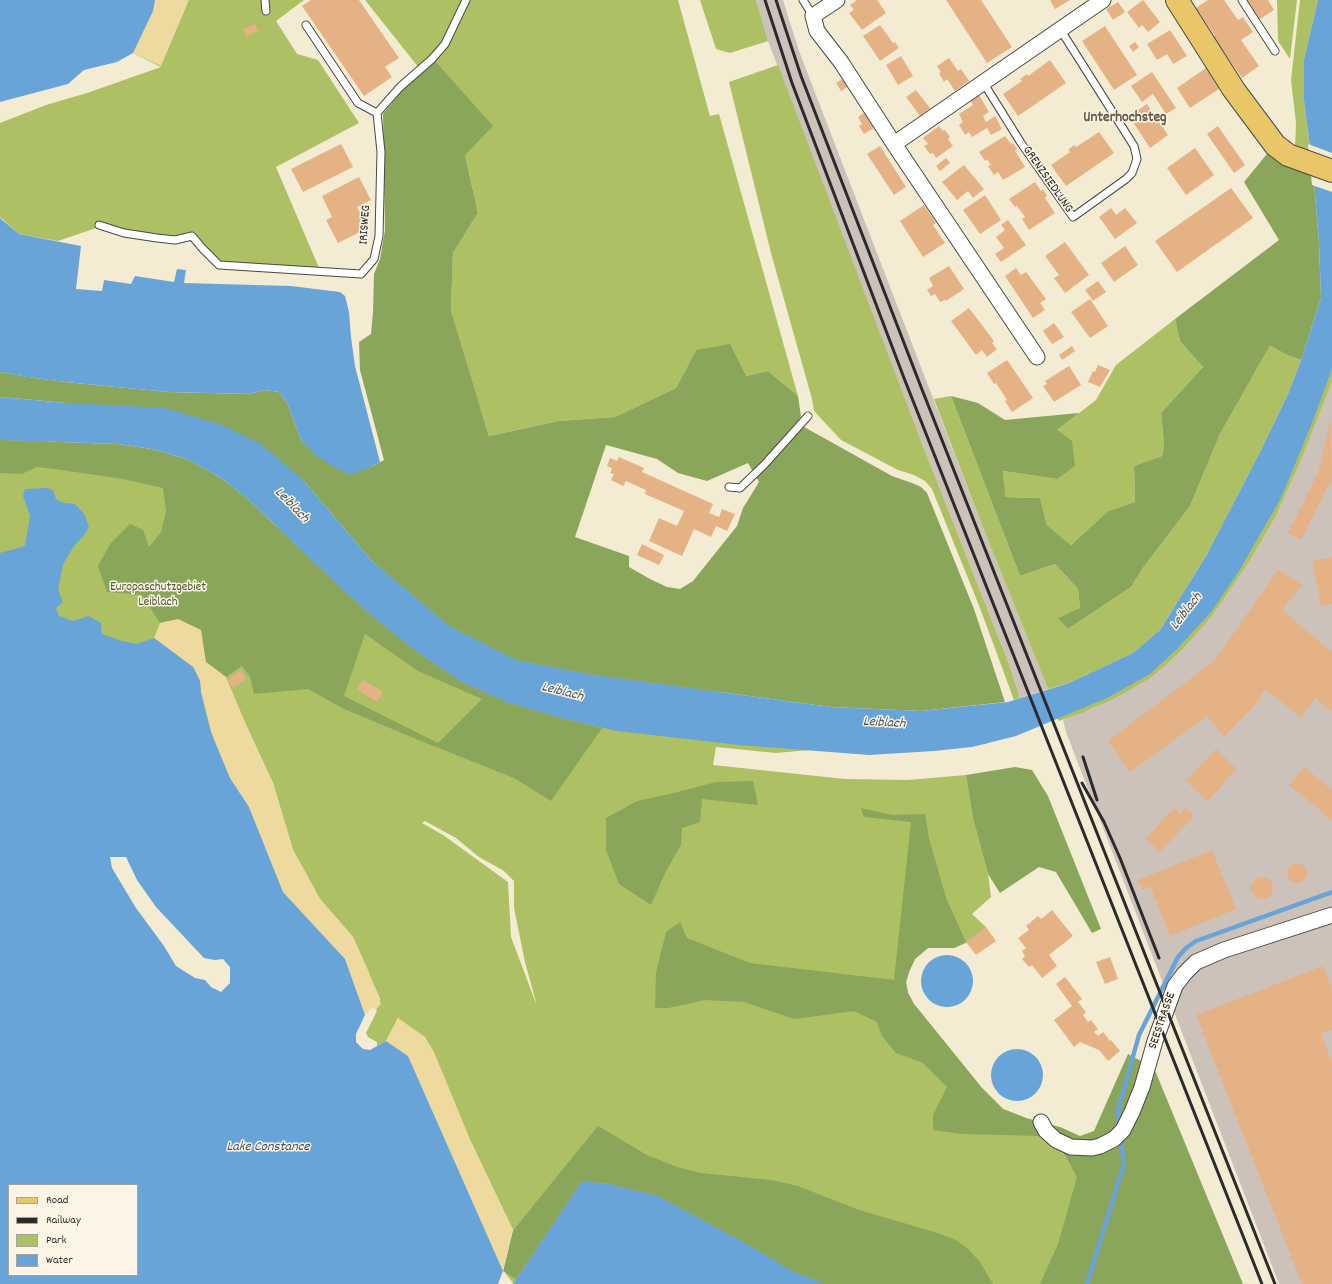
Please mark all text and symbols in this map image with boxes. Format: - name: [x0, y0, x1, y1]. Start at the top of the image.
- district label: Unterhochsteg: [1083, 110, 1167, 128]
- street label: GRENZSIEDLUNG: [1018, 144, 1076, 216]
- street label: IRISWEG: [357, 204, 375, 246]
- water label: Leiblach: [270, 485, 312, 527]
- park label: Europaschutzgebiet Leiblach: [110, 580, 206, 611]
- water label: Leiblach: [1167, 590, 1207, 634]
- water label: Leiblach: [539, 680, 585, 706]
- water label: Leiblach: [862, 715, 906, 733]
- street label: SEESTRASSE: [1146, 990, 1180, 1052]
- water label: Lake Constance: [227, 1140, 309, 1156]
- legend: [8, 1184, 138, 1276]
- text: Road: [46, 1192, 68, 1209]
- text: Railway: [46, 1212, 81, 1229]
- text: Park: [46, 1232, 66, 1249]
- text: Water: [46, 1252, 73, 1269]

